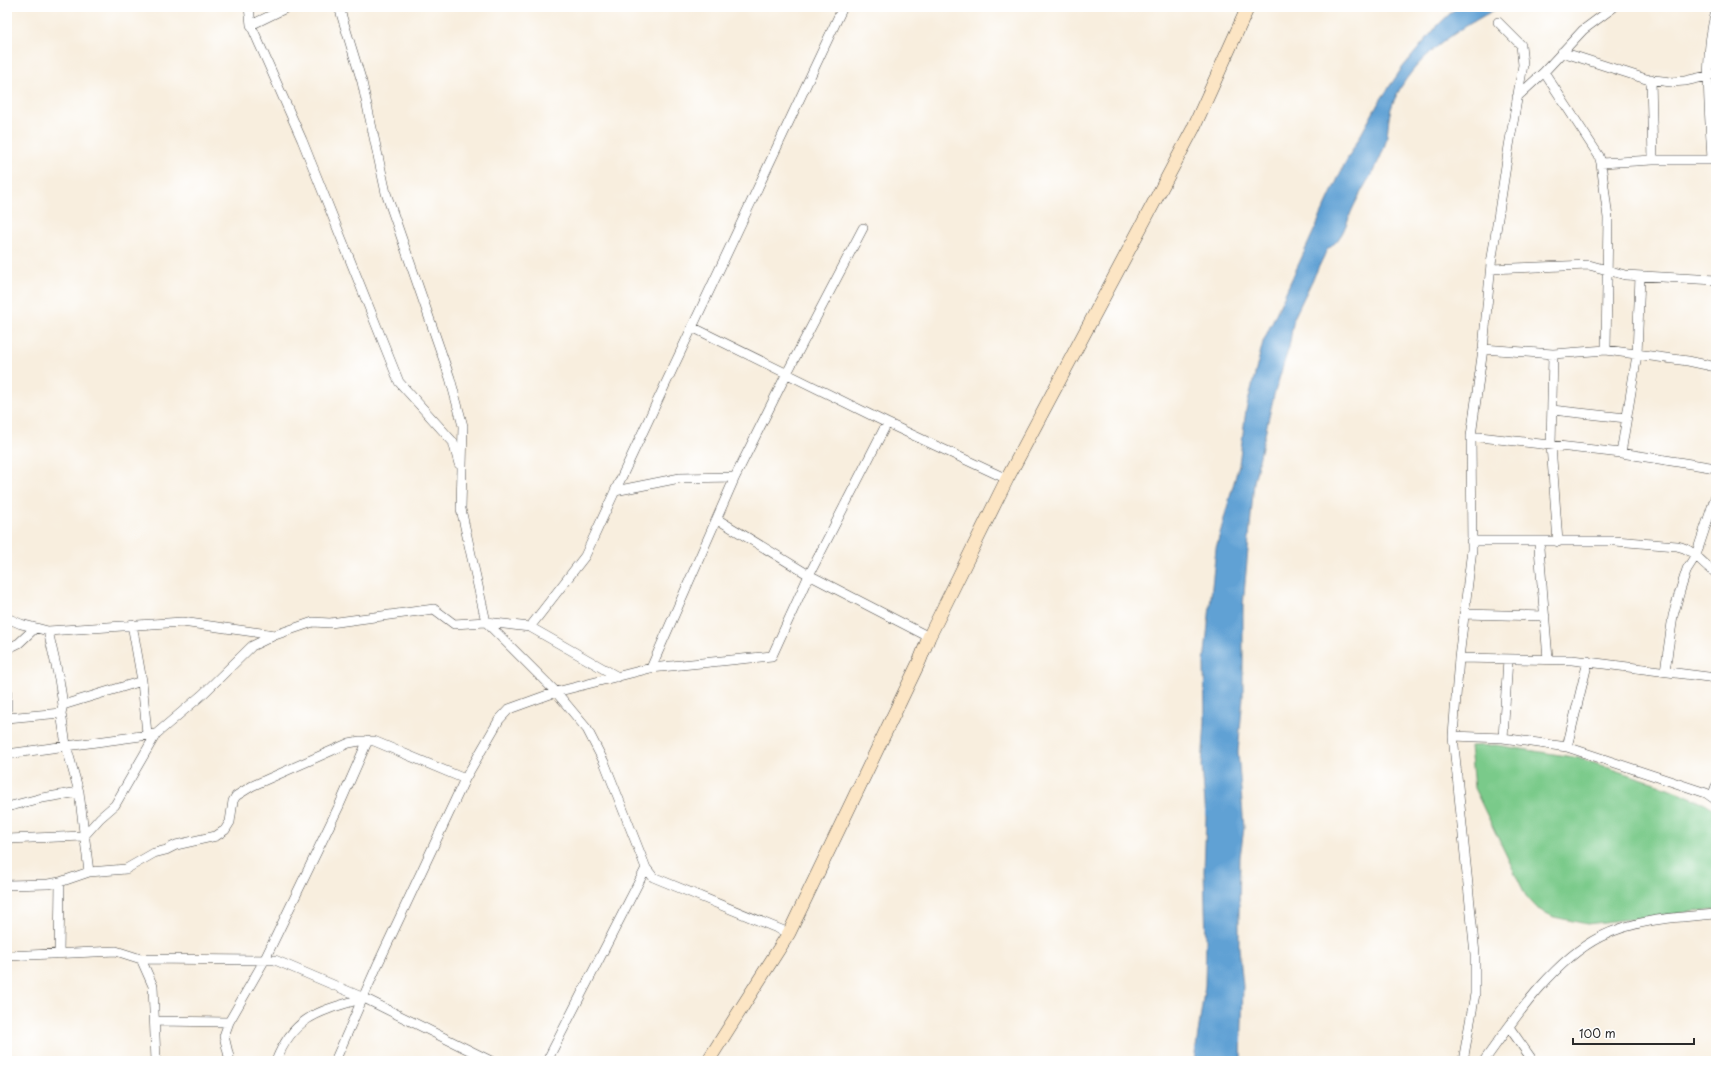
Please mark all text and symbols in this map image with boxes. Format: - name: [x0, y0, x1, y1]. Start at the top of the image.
- scale bar: [1573, 1020, 1694, 1046]
- text: 100 m: [1579, 1024, 1616, 1042]

